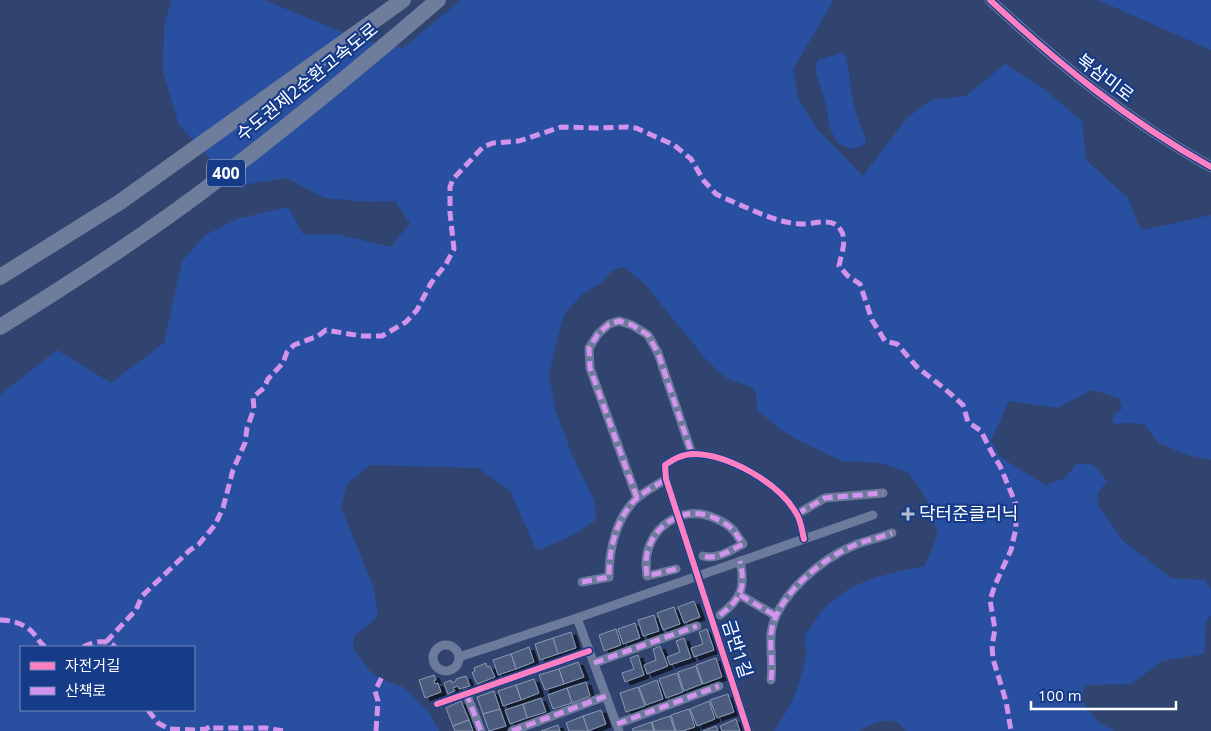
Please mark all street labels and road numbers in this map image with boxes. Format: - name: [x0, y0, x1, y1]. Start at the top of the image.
- street label: 수도권제2순환고속도로: [230, 17, 382, 146]
- street label: 북삼미로: [1072, 48, 1139, 107]
- road number: 400: [207, 160, 245, 187]
- street label: 금반1길: [717, 616, 759, 681]

